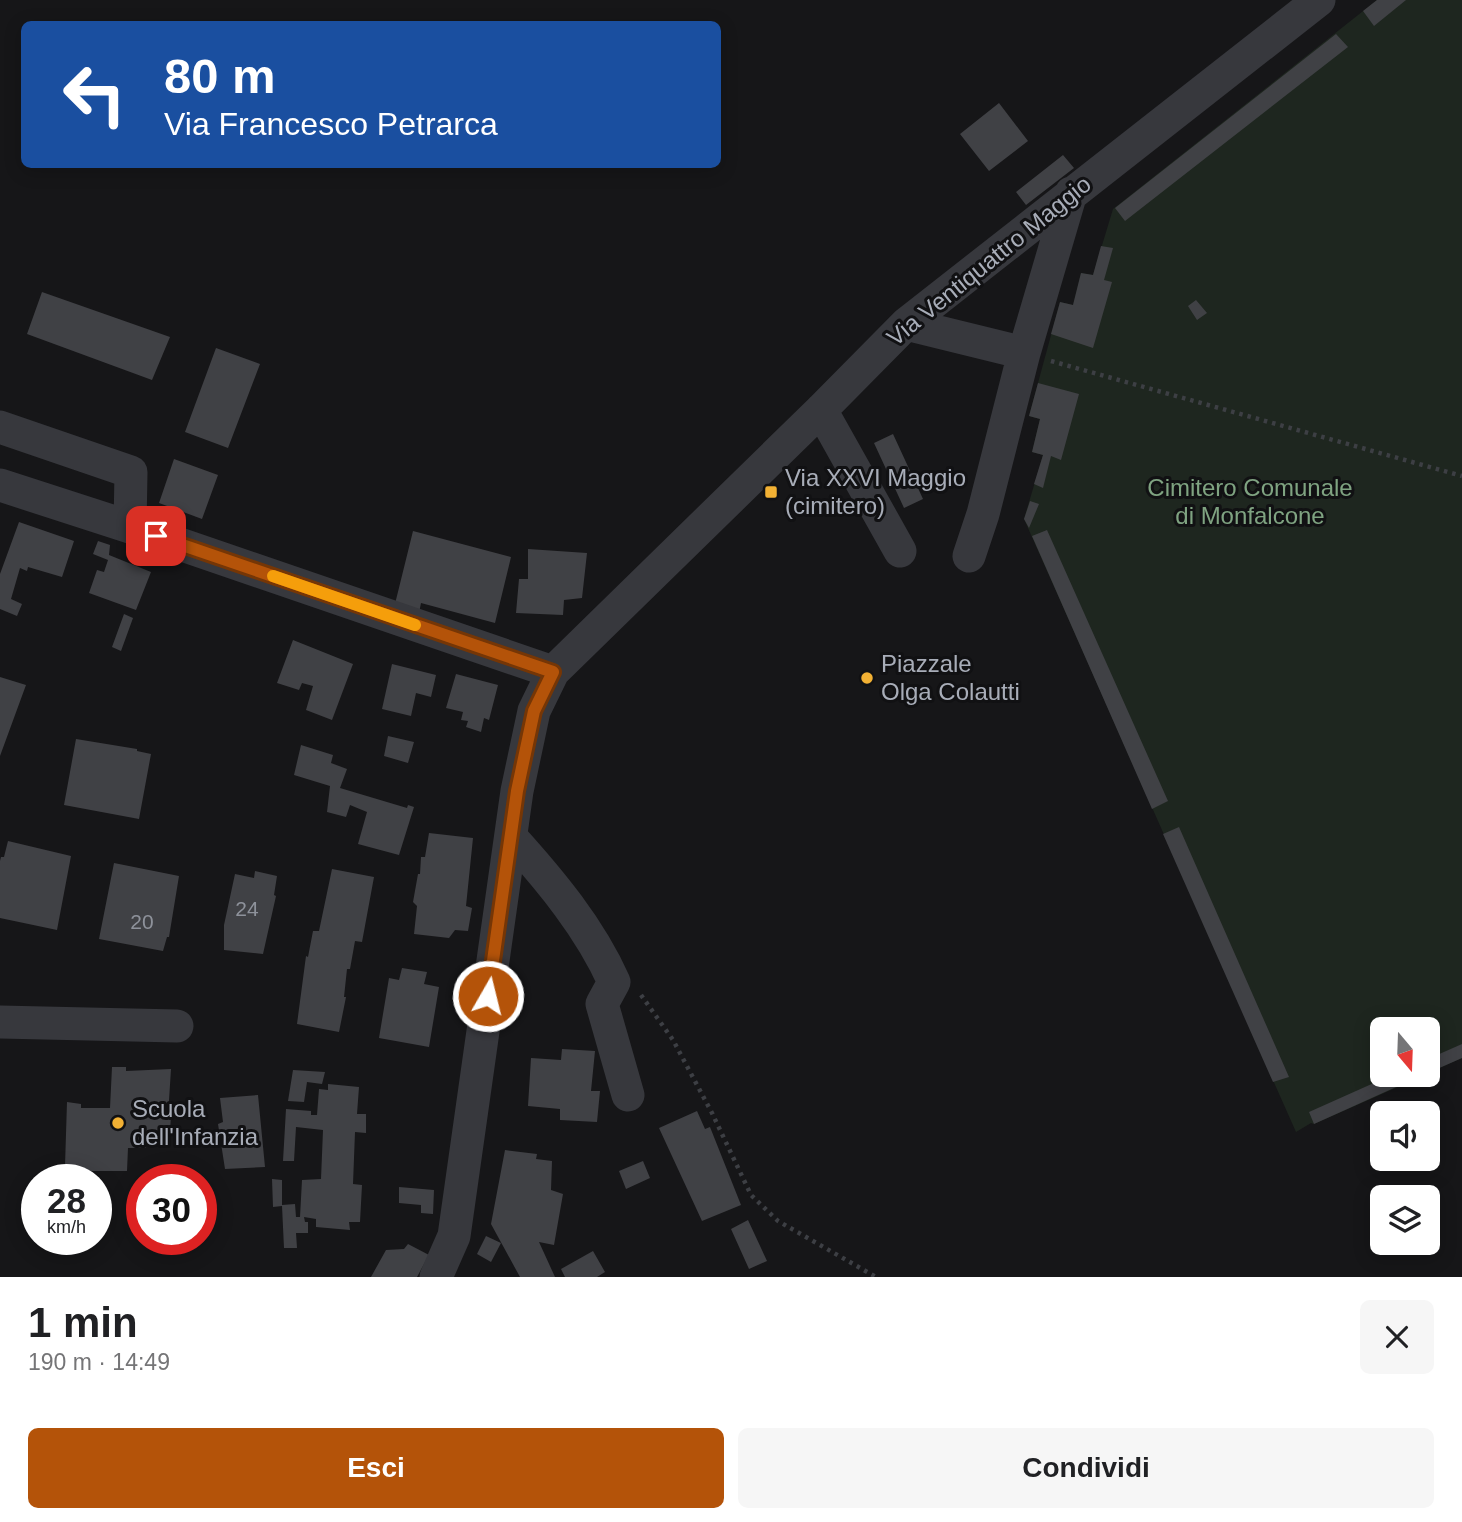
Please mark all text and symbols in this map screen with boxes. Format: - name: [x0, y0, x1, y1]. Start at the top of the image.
- icon: left: [49, 49, 140, 140]
- text: 80 m: [164, 49, 276, 103]
- text: Via Francesco Petrarca: [164, 106, 498, 142]
- street label: Via Ventiquattro Maggio: [881, 170, 1096, 351]
- place label: Via XXVI Maggio (cimitero): [785, 464, 966, 519]
- park label: Cimitero Comunale di Monfalcone: [1147, 474, 1353, 529]
- marker: Via XXVI Maggio (cimitero): [763, 484, 779, 500]
- pin: [126, 506, 186, 566]
- icon: arrive: [137, 517, 175, 555]
- place label: Piazzale Olga Colautti: [881, 650, 1020, 705]
- marker: Piazzale Olga Colautti: [859, 670, 875, 686]
- house number: 24: [235, 897, 259, 920]
- house number: 20: [130, 910, 154, 933]
- position arrow: [451, 959, 525, 1033]
- north arrow: [1370, 1017, 1440, 1087]
- map controls: [1370, 1017, 1440, 1255]
- place label: Scuola dell'Infanzia: [132, 1095, 259, 1150]
- button: sound: [1370, 1101, 1440, 1171]
- marker: Scuola dell'Infanzia: [110, 1115, 126, 1131]
- speed limit sign: 30: [126, 1164, 217, 1255]
- text: 28: [47, 1181, 86, 1220]
- button: layers: [1370, 1185, 1440, 1255]
- text: km/h: [47, 1217, 86, 1237]
- text: 1 min: [28, 1299, 138, 1346]
- button: close: [1360, 1300, 1434, 1374]
- text: 190 m · 14:49: [28, 1349, 170, 1375]
- button: Esci: [28, 1428, 724, 1508]
- button: Condividi: [738, 1428, 1434, 1508]

